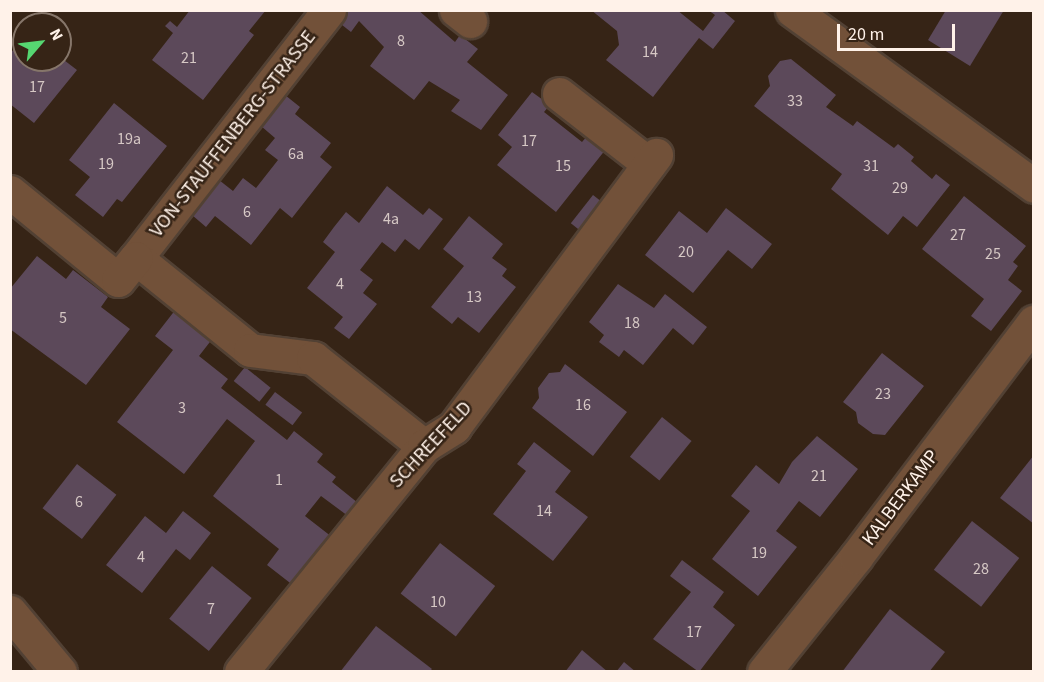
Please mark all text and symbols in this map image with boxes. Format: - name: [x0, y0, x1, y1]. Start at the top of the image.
- north arrow: [12, 12, 72, 72]
- scale bar: [840, 12, 958, 50]
- text: 20 m: [848, 22, 884, 47]
- text: N: [44, 25, 68, 44]
- street label: VON-STAUFFENBERG-STRASSE: [145, 26, 321, 242]
- house number: 8: [397, 31, 405, 51]
- house number: 14: [642, 42, 658, 62]
- house number: 21: [181, 48, 197, 68]
- house number: 17: [29, 77, 45, 97]
- house number: 33: [787, 91, 803, 111]
- house number: 19a: [117, 129, 141, 149]
- house number: 17: [521, 131, 537, 151]
- house number: 6a: [288, 144, 304, 164]
- house number: 19: [98, 154, 114, 174]
- house number: 15: [555, 156, 571, 176]
- house number: 31: [863, 156, 879, 176]
- house number: 29: [892, 178, 908, 198]
- house number: 6: [243, 202, 251, 222]
- house number: 4a: [383, 209, 399, 229]
- house number: 27: [950, 225, 966, 245]
- house number: 20: [678, 242, 694, 262]
- house number: 25: [985, 244, 1001, 264]
- house number: 4: [336, 274, 344, 294]
- house number: 13: [466, 287, 482, 307]
- house number: 5: [59, 308, 67, 328]
- house number: 18: [624, 313, 640, 333]
- house number: 23: [875, 384, 891, 404]
- house number: 16: [575, 395, 591, 415]
- street label: SCHREEFELD: [385, 397, 477, 493]
- house number: 3: [178, 398, 186, 418]
- street label: KALBERKAMP: [857, 445, 945, 551]
- house number: 21: [811, 466, 827, 486]
- house number: 1: [275, 470, 283, 490]
- house number: 6: [75, 492, 83, 512]
- house number: 14: [536, 501, 552, 521]
- house number: 19: [751, 543, 767, 563]
- house number: 4: [137, 547, 145, 567]
- house number: 28: [973, 559, 989, 579]
- house number: 10: [430, 592, 446, 612]
- house number: 7: [207, 599, 215, 619]
- house number: 17: [686, 622, 702, 642]

